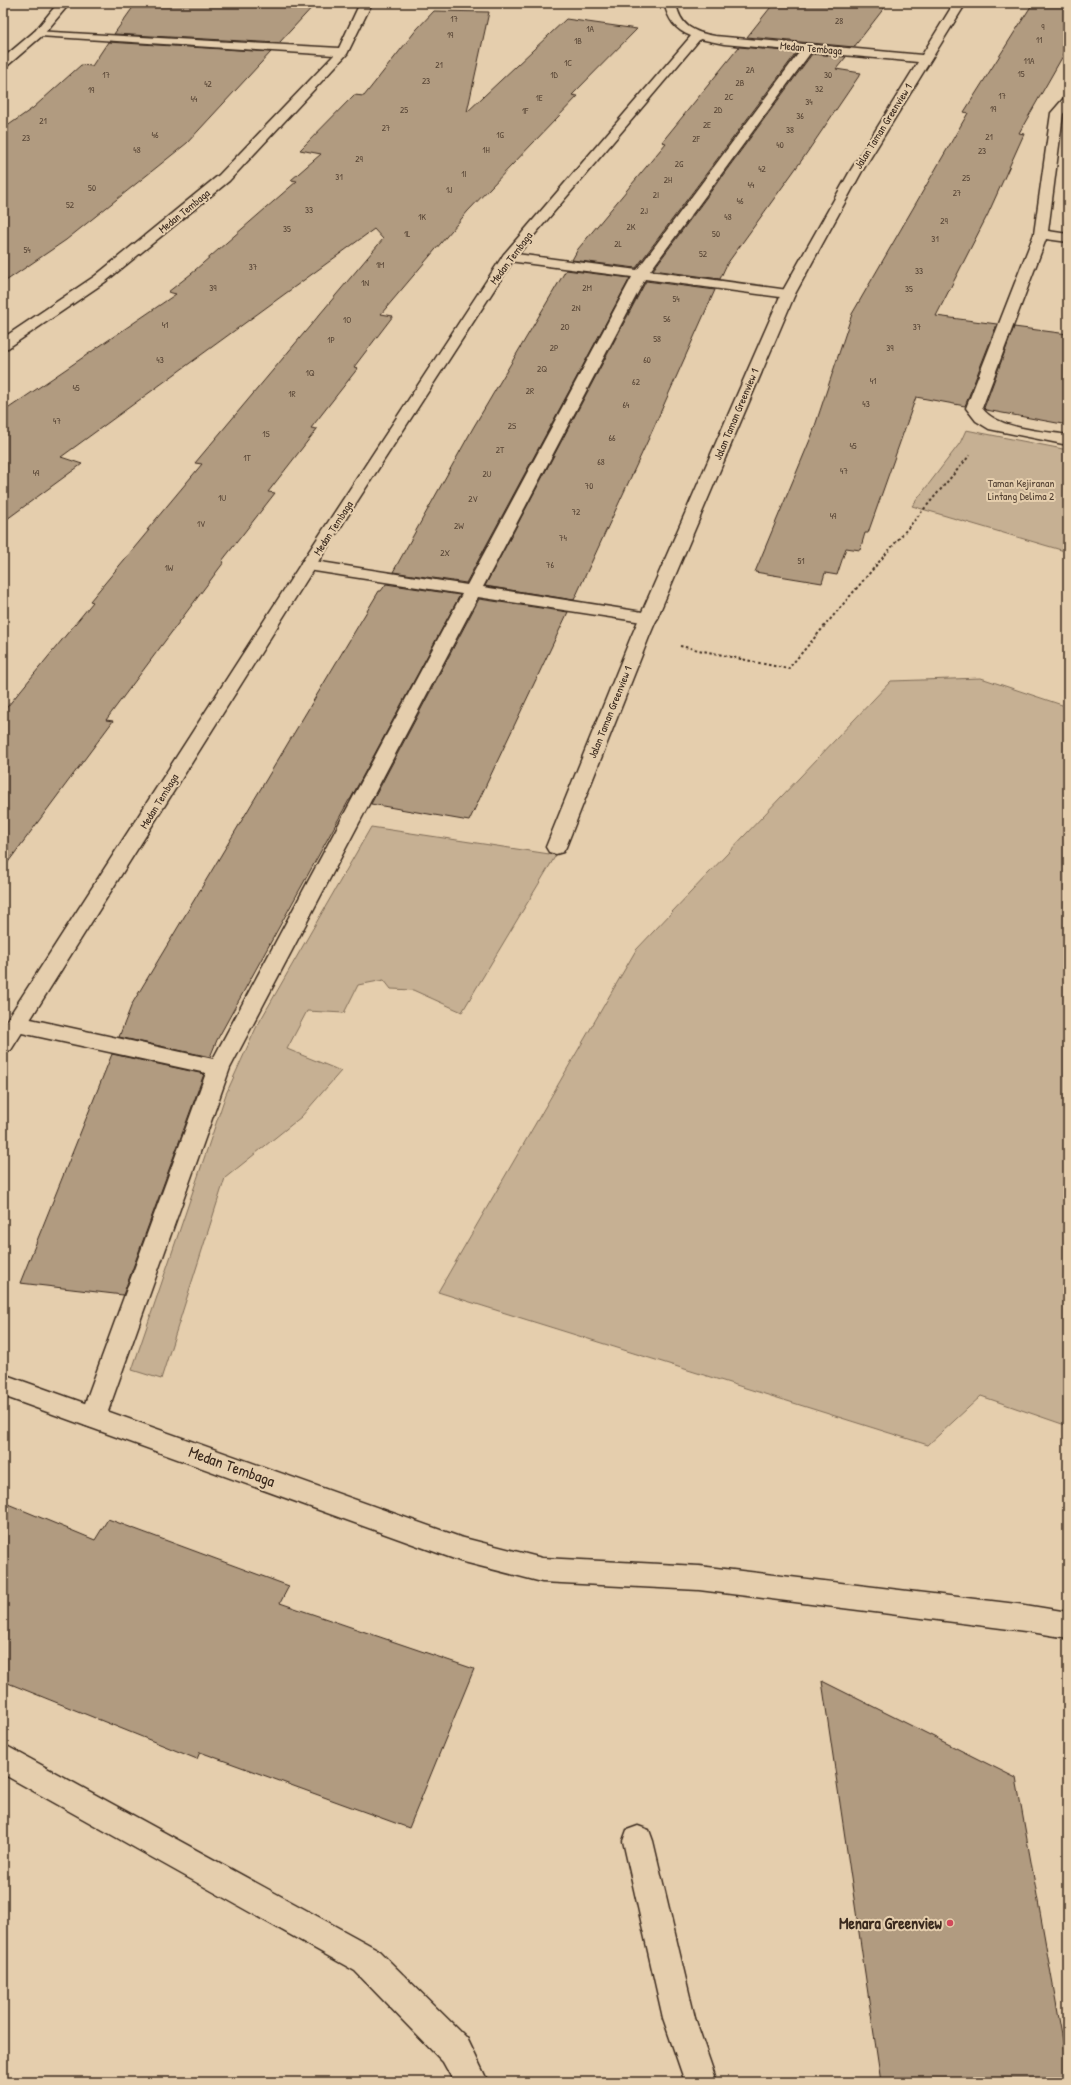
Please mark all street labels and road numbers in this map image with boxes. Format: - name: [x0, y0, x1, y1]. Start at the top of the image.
- street label: Medan Tembaga: [779, 38, 843, 58]
- street label: Jalan Taman Greenview 1: [851, 81, 915, 171]
- street label: Medan Tembaga: [155, 186, 213, 236]
- street label: Medan Tembaga: [487, 228, 536, 287]
- street label: Jalan Taman Greenview 1: [710, 366, 762, 462]
- street label: Medan Tembaga: [310, 498, 356, 558]
- street label: Jalan Taman Greenview 1: [585, 664, 635, 760]
- street label: Medan Tembaga: [137, 770, 182, 831]
- street label: Medan Tembaga: [186, 1440, 278, 1492]

